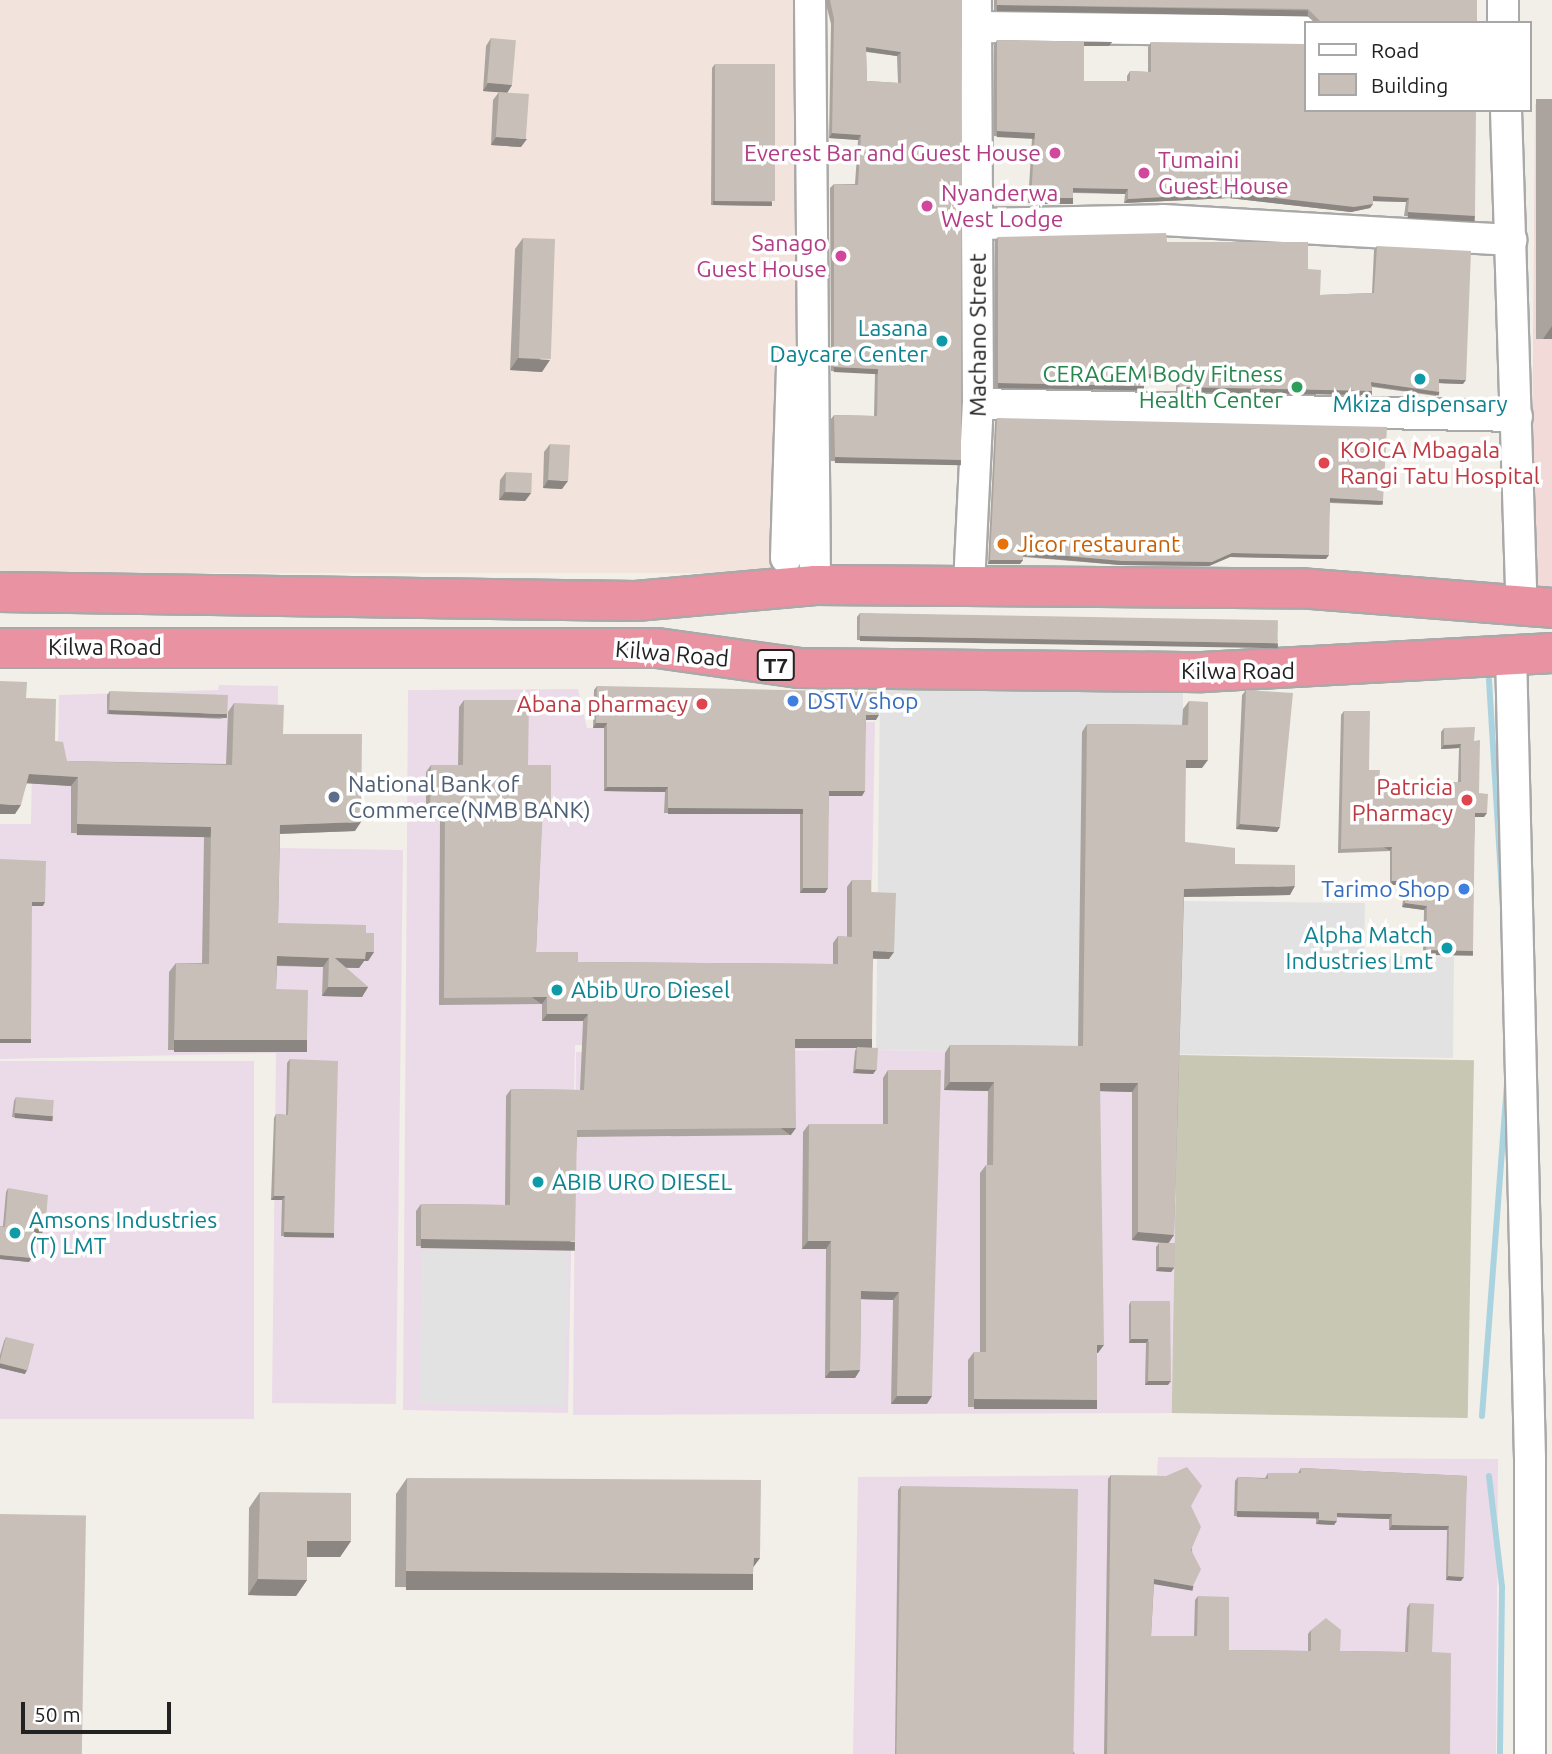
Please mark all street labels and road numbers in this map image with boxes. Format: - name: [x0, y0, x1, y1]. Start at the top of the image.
- street label: Machano Street: [964, 253, 992, 417]
- street label: Kilwa Road: [48, 633, 162, 661]
- street label: Kilwa Road: [614, 635, 730, 673]
- road number: T7: [757, 648, 795, 682]
- street label: Kilwa Road: [1181, 657, 1295, 685]

